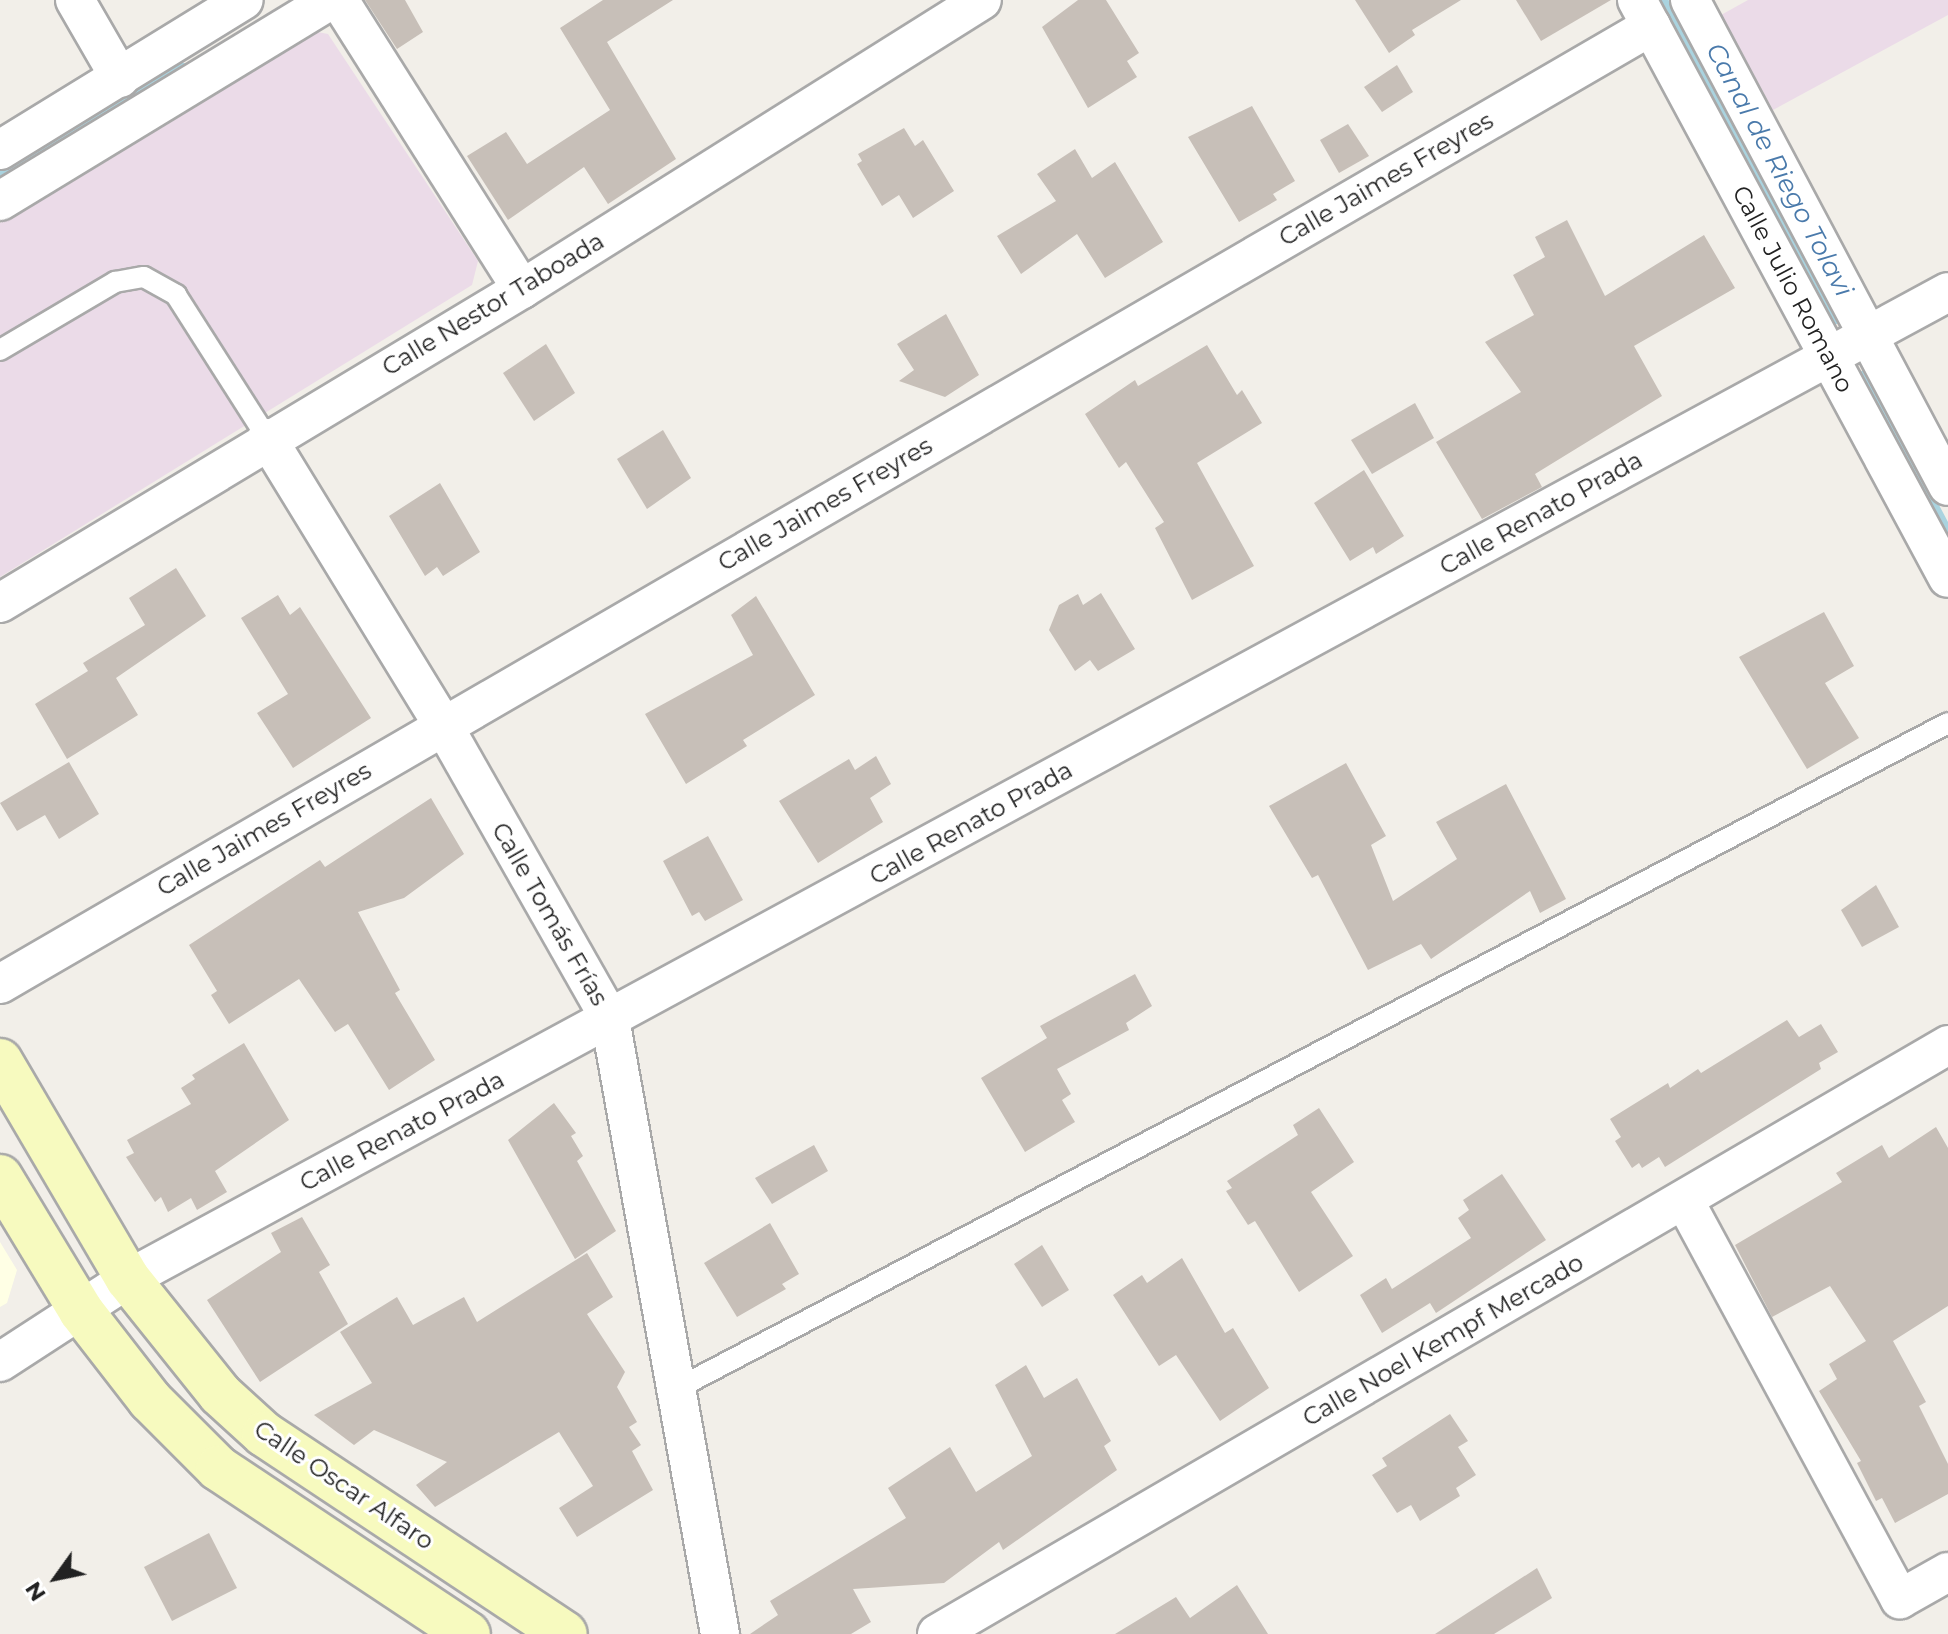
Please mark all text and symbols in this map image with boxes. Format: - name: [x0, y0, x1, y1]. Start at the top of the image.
- water label: Canal de Riego Tolavi: [1699, 38, 1859, 302]
- street label: Calle Jaimes Freyres: [1274, 106, 1498, 252]
- street label: Calle Julio Romano: [1726, 181, 1860, 397]
- street label: Calle Nestor Taboada: [377, 226, 609, 382]
- street label: Calle Jaimes Freyres: [713, 431, 937, 577]
- street label: Calle Renato Prada: [1435, 445, 1647, 581]
- street label: Calle Renato Prada: [865, 755, 1077, 891]
- street label: Calle Jaimes Freyres: [152, 756, 376, 902]
- street label: Calle Tomás Frías: [486, 817, 614, 1011]
- street label: Calle Renato Prada: [295, 1065, 509, 1197]
- street label: Calle Noel Kempf Mercado: [1298, 1248, 1588, 1432]
- street label: Calle Oscar Alfaro: [249, 1414, 439, 1556]
- north arrow: [16, 1538, 96, 1618]
- text: N: [19, 1577, 52, 1606]

